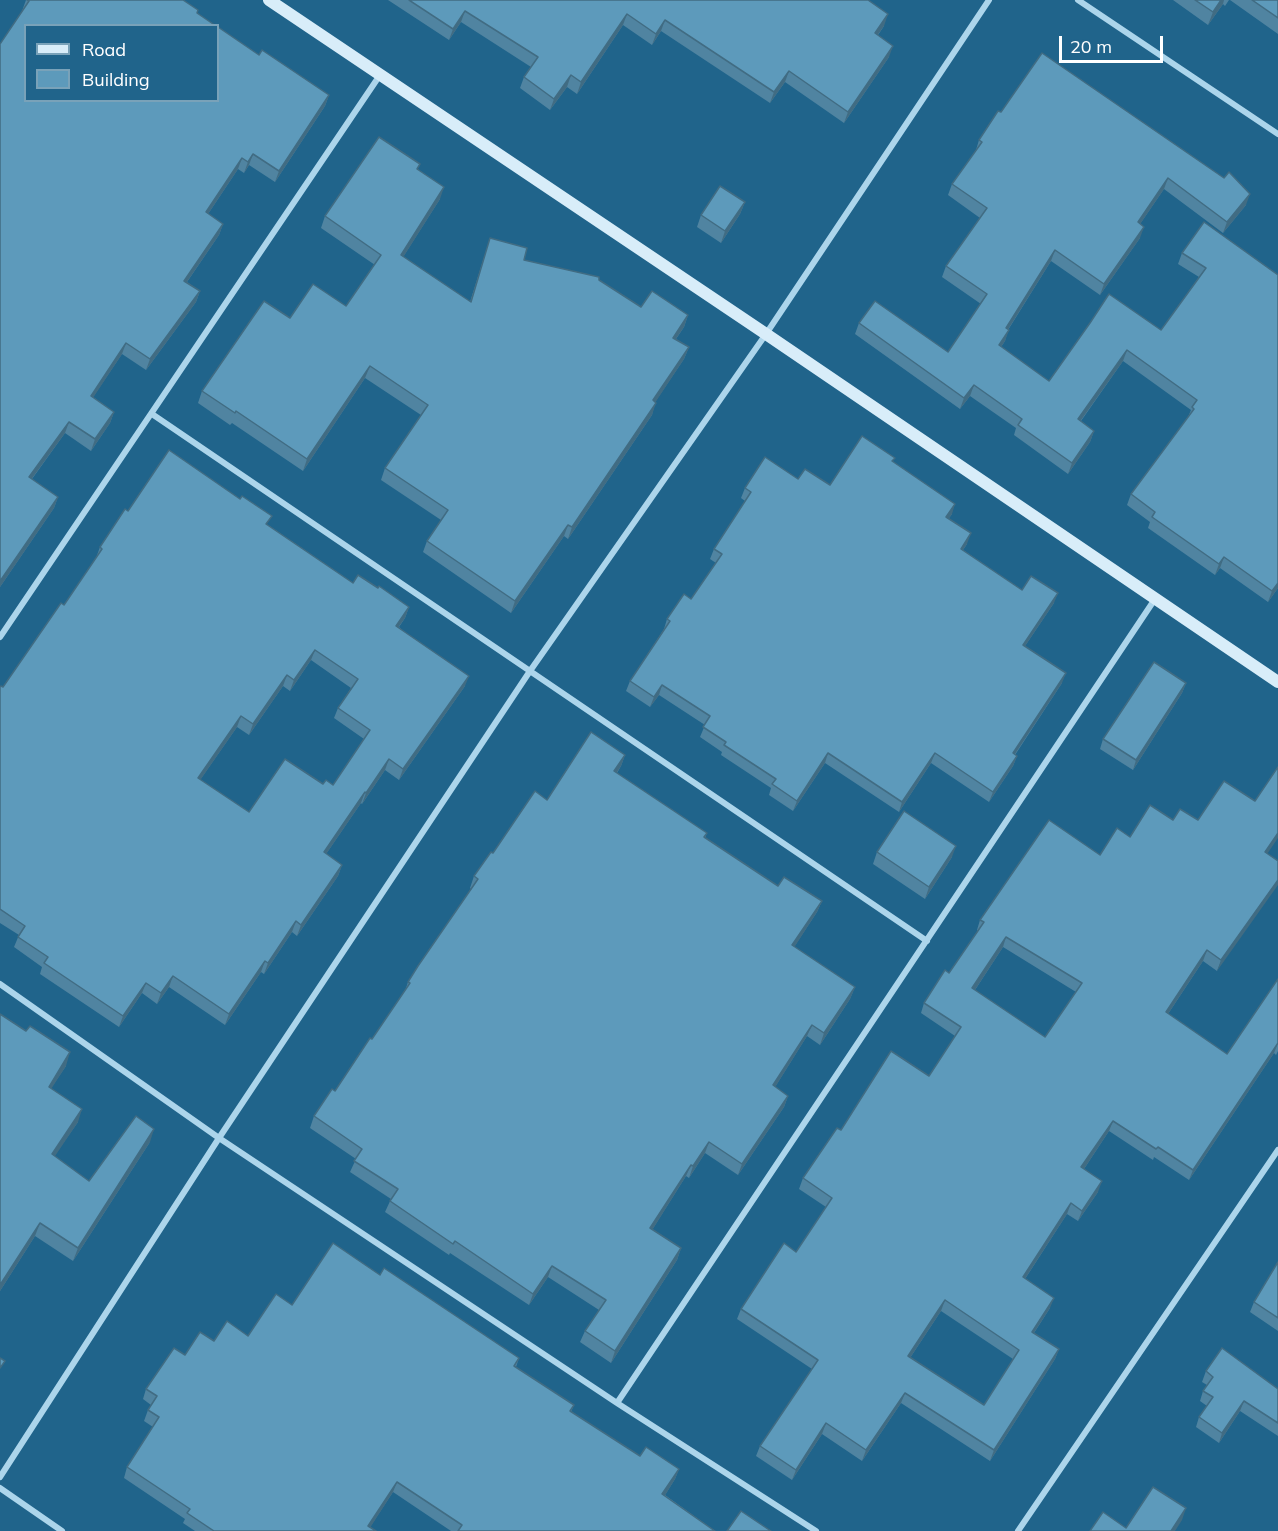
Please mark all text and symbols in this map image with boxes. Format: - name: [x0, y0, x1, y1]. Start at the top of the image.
- legend: [24, 24, 219, 102]
- scale bar: [1062, 24, 1166, 62]
- text: 20 m: [1070, 35, 1112, 58]
- text: Road: [82, 38, 126, 61]
- text: Building: [82, 68, 150, 91]

